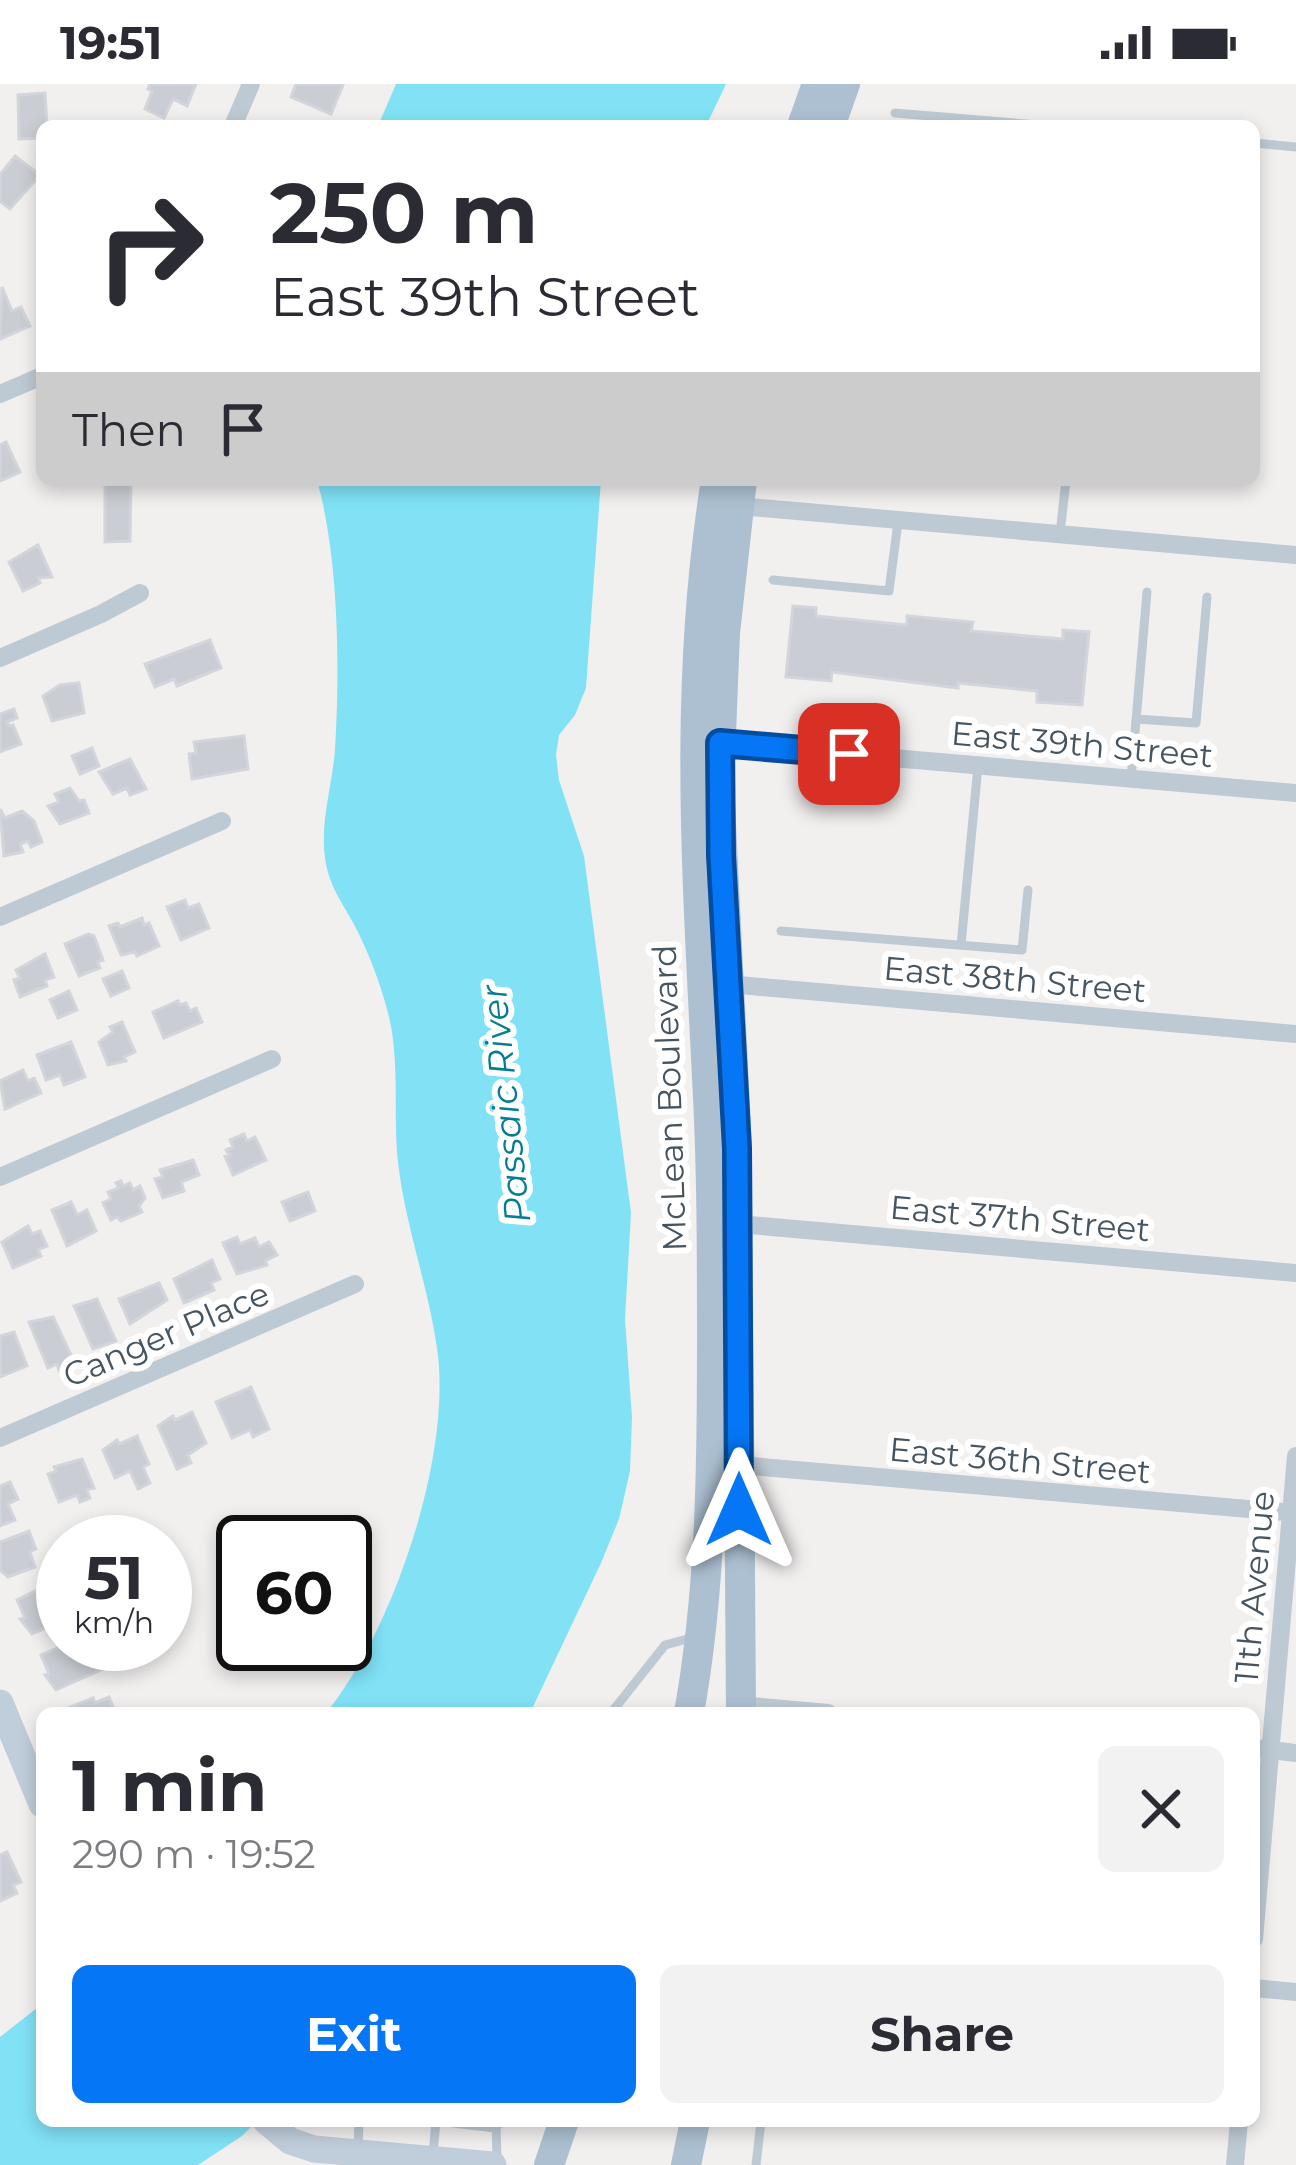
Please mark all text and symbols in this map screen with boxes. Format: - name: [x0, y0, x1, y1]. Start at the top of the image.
- text: 19:51: [60, 15, 163, 70]
- text: 250 m: [270, 162, 538, 264]
- icon: right: [72, 168, 228, 324]
- text: East 39th Street: [270, 264, 700, 330]
- icon: arrive: [210, 396, 276, 462]
- text: Then: [72, 402, 186, 457]
- pin: [798, 703, 900, 805]
- street label: East 39th Street: [949, 713, 1215, 775]
- icon: arrive: [816, 721, 882, 787]
- street label: McLean Boulevard: [644, 944, 694, 1252]
- street label: East 38th Street: [882, 948, 1148, 1010]
- water label: Passaic River: [470, 981, 539, 1225]
- street label: East 37th Street: [888, 1187, 1152, 1249]
- street label: Canger Place: [57, 1273, 275, 1395]
- street label: East 36th Street: [888, 1429, 1152, 1491]
- position arrow: [676, 1447, 802, 1573]
- street label: 11th Avenue: [1226, 1489, 1282, 1685]
- speed limit sign: 60: [216, 1515, 372, 1671]
- text: 51: [84, 1541, 144, 1614]
- text: km/h: [74, 1604, 154, 1641]
- text: 1 min: [72, 1741, 268, 1829]
- button: close: [1098, 1746, 1224, 1872]
- text: 290 m · 19:52: [72, 1830, 316, 1878]
- button: Exit: [72, 1965, 636, 2103]
- button: Share: [660, 1965, 1224, 2103]

